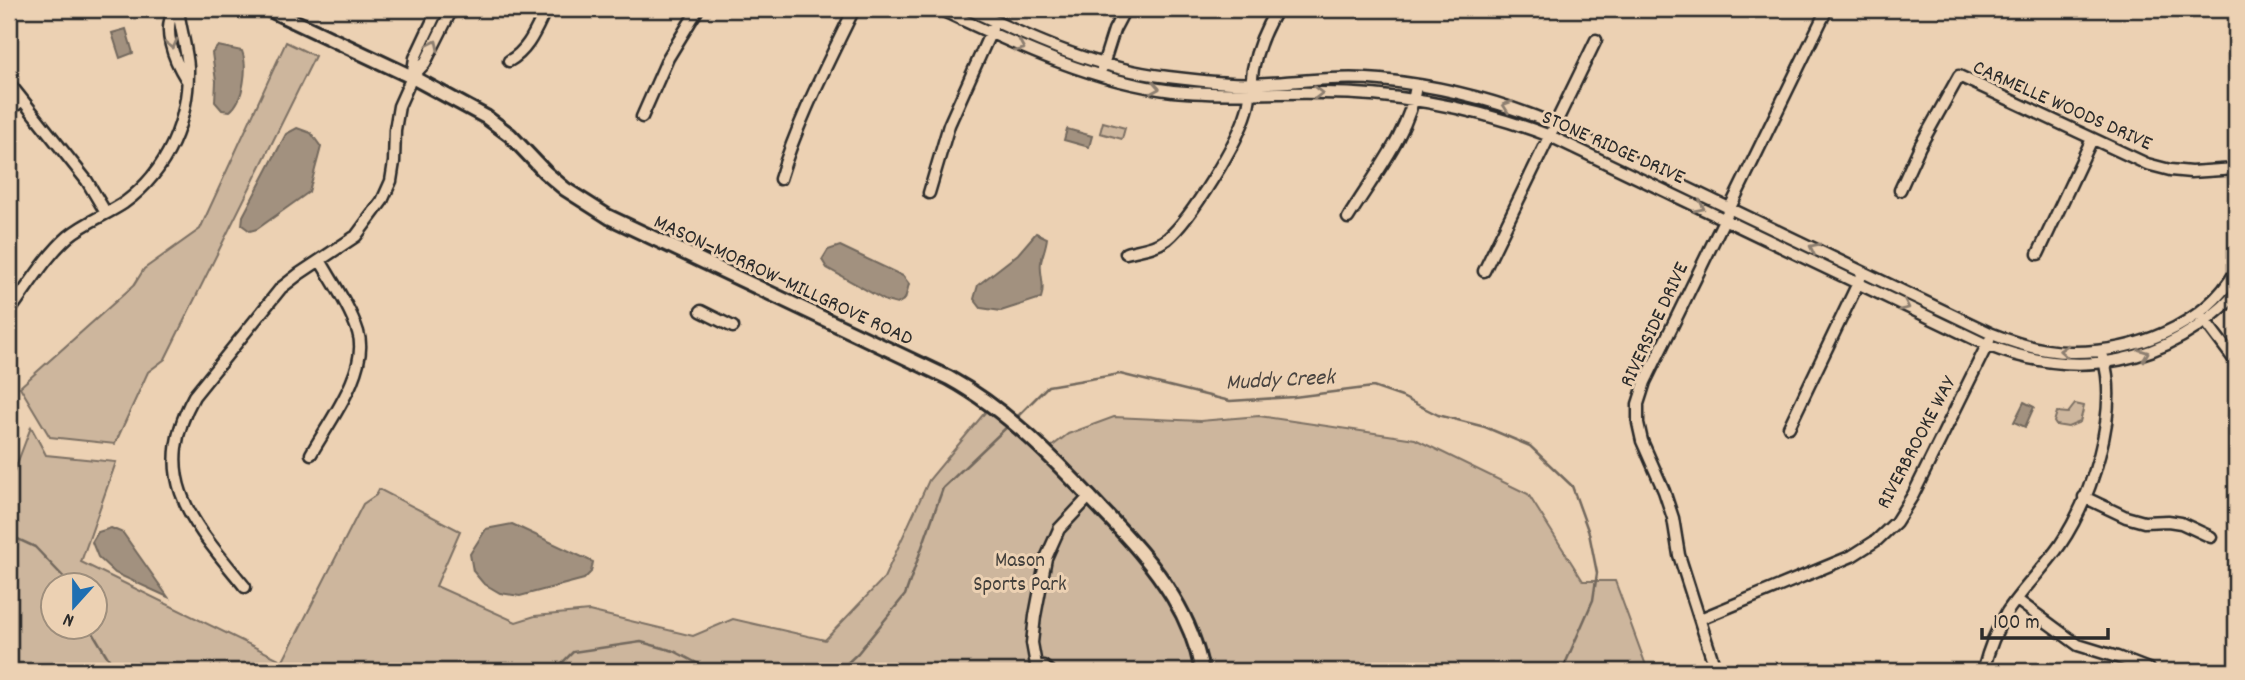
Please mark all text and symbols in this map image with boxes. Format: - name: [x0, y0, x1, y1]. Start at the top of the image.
- one-way arrow: [164, 38, 179, 50]
- one-way arrow: [1013, 39, 1025, 53]
- one-way arrow: [426, 40, 440, 52]
- street label: CARMELLE WOODS DRIVE: [1967, 54, 2157, 160]
- one-way arrow: [1149, 80, 1161, 95]
- one-way arrow: [1314, 85, 1324, 101]
- one-way arrow: [1502, 100, 1514, 114]
- street label: STONE RIDGE DRIVE: [1536, 104, 1690, 194]
- one-way arrow: [1693, 198, 1705, 212]
- street label: MASON–MORROW–MILLGROVE ROAD: [648, 208, 918, 355]
- one-way arrow: [1809, 243, 1821, 257]
- street label: RIVERSIDE DRIVE: [1614, 257, 1698, 393]
- one-way arrow: [1898, 298, 1910, 312]
- one-way arrow: [2058, 344, 2069, 359]
- one-way arrow: [2138, 348, 2150, 362]
- water label: Muddy Creek: [1225, 362, 1338, 401]
- street label: RIVERBROOKE WAY: [1870, 371, 1966, 515]
- park label: Mason Sports Park: [973, 547, 1067, 601]
- north arrow: [38, 572, 108, 642]
- scale bar: [1982, 596, 2108, 640]
- text: N: [60, 604, 78, 633]
- text: 100 m: [1993, 609, 2040, 639]

